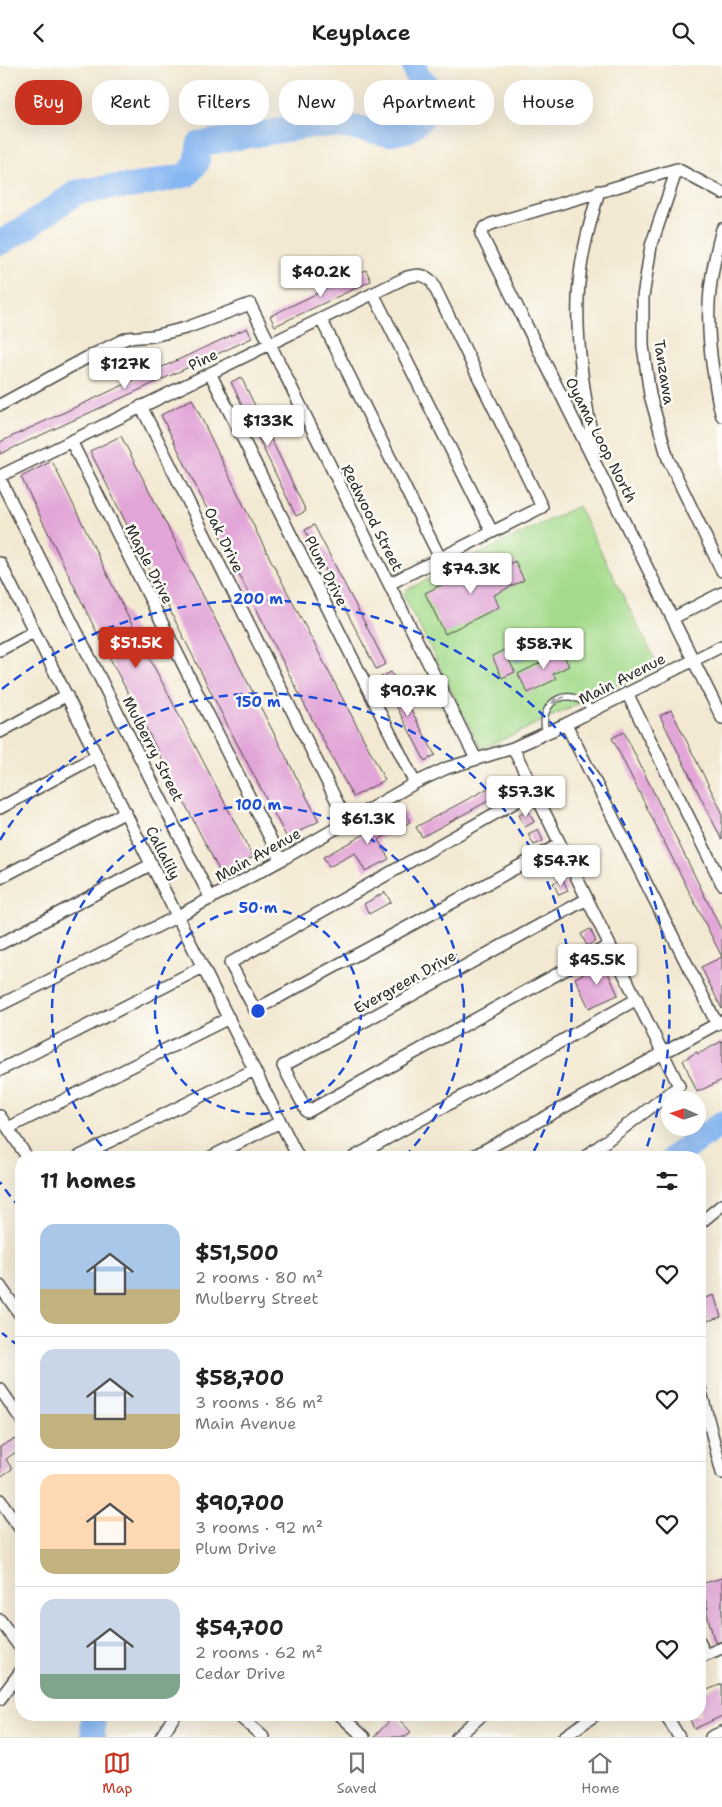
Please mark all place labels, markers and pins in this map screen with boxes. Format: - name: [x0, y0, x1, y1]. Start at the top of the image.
- pin: $40.2K: [280, 255, 362, 298]
- pin: $127K: [90, 347, 160, 390]
- pin: $133K: [233, 405, 303, 447]
- pin: $74.3K: [430, 553, 512, 595]
- pin: $51.5K: [95, 627, 177, 669]
- pin: $58.7K: [503, 627, 585, 670]
- pin: $90.7K: [367, 675, 449, 717]
- pin: $57.3K: [485, 775, 567, 818]
- pin: $61.3K: [327, 803, 409, 845]
- pin: $54.7K: [520, 845, 602, 887]
- pin: $45.5K: [556, 943, 638, 986]
- centre of rings: [249, 1002, 267, 1020]

